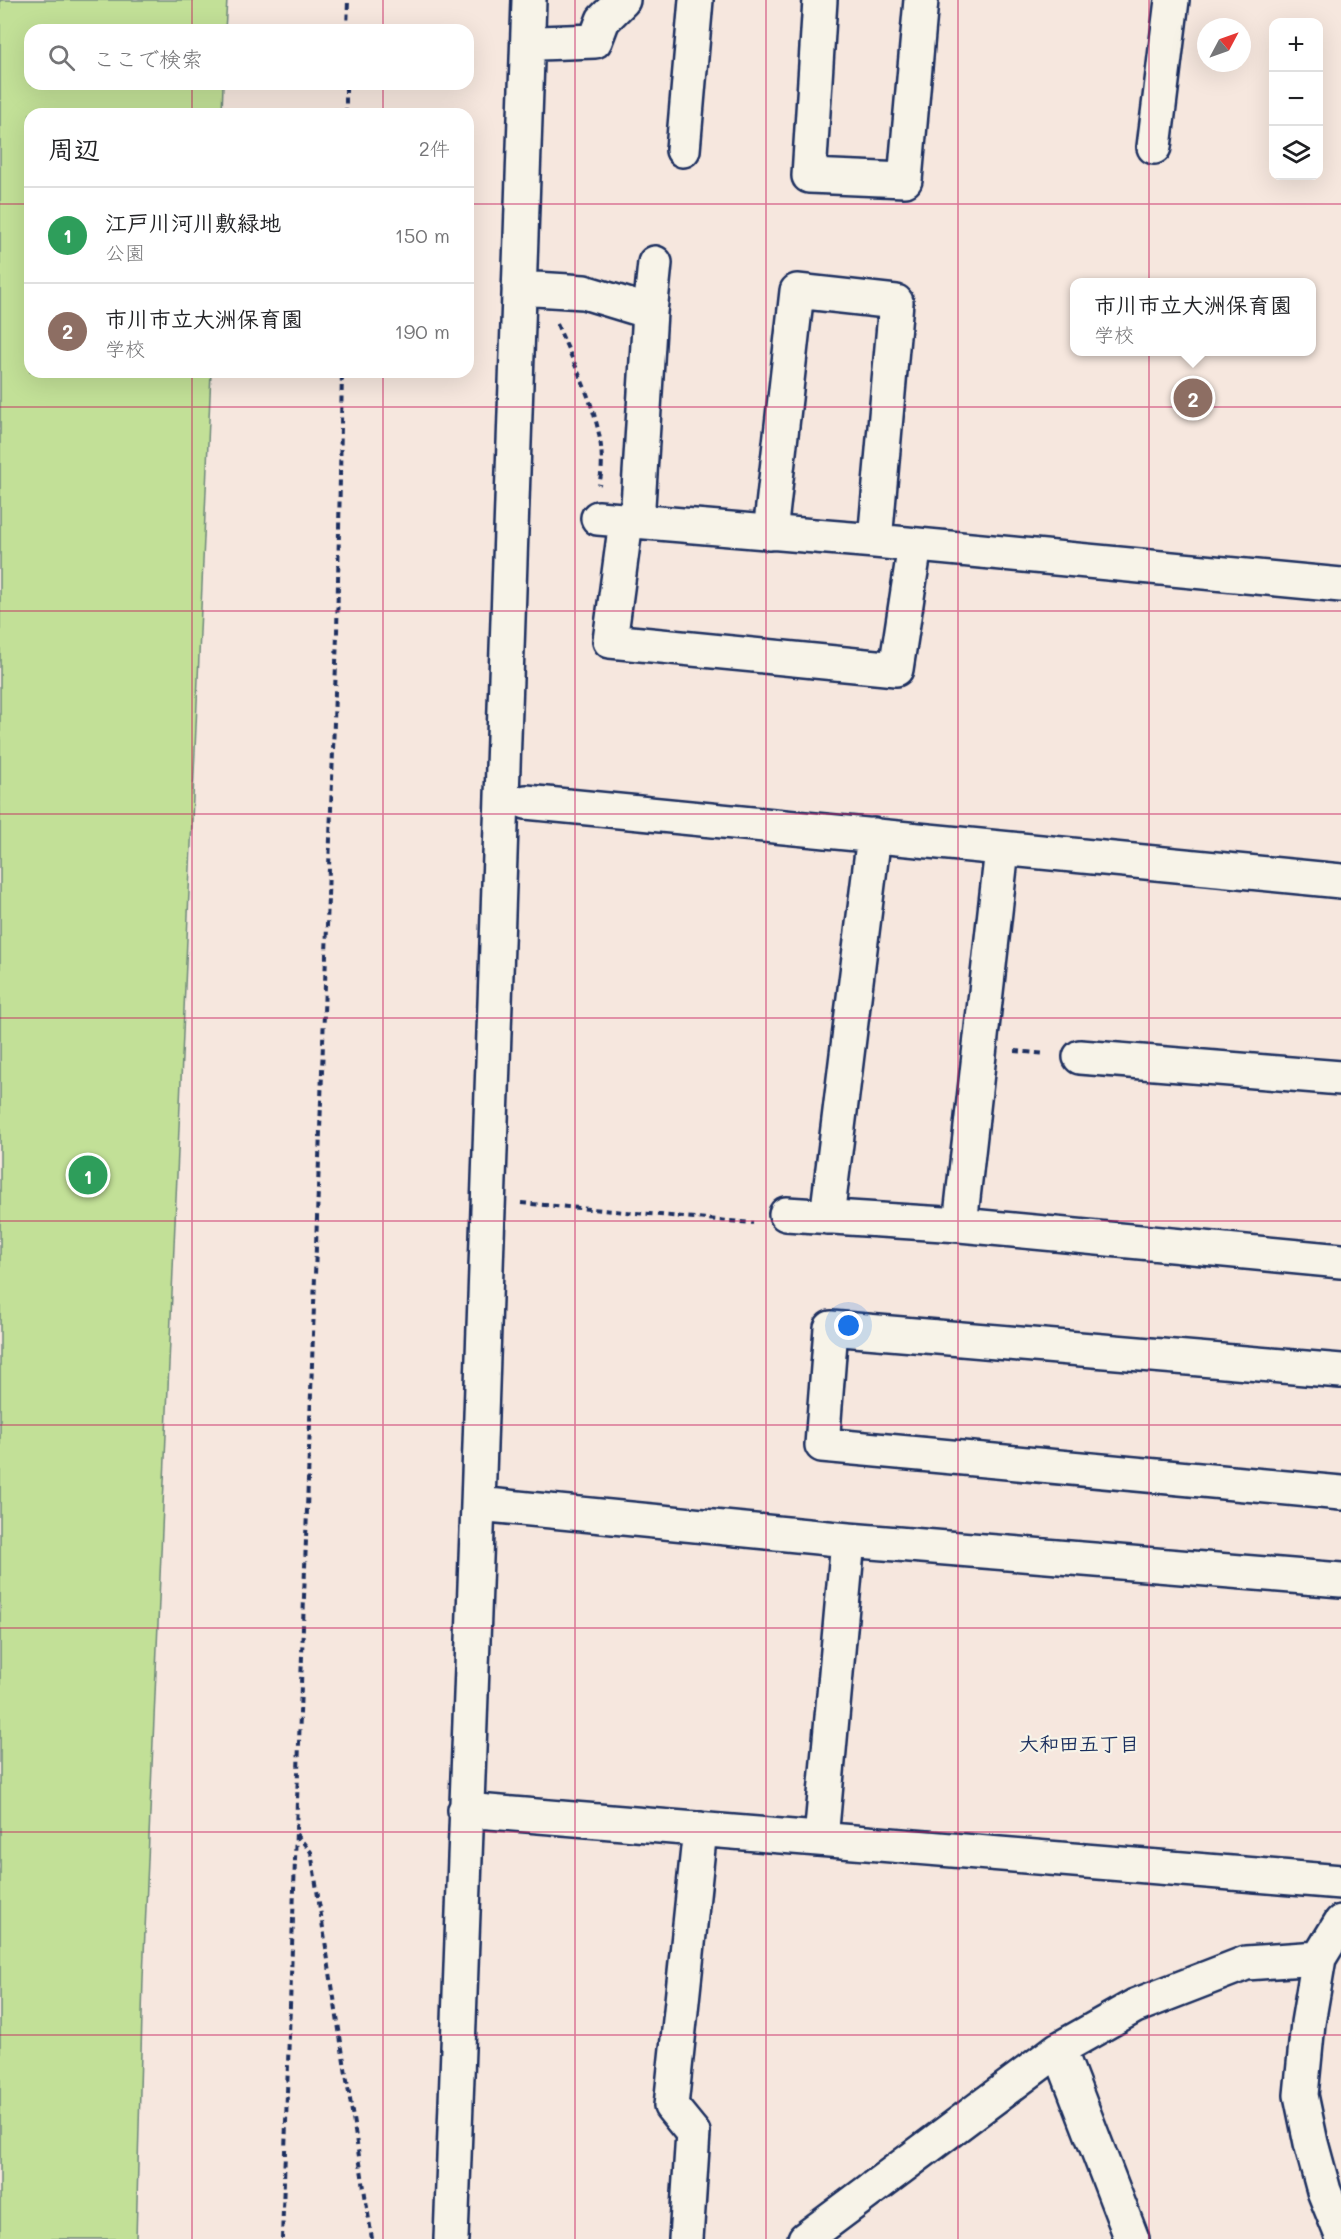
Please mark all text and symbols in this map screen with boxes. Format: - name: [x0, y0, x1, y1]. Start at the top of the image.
- north arrow: [1197, 18, 1251, 72]
- map controls: [1269, 18, 1323, 180]
- button: +: [1269, 18, 1323, 72]
- search box: [24, 24, 474, 90]
- icon: search: [45, 41, 78, 74]
- text: ここで検索: [93, 44, 203, 73]
- button: −: [1269, 72, 1323, 126]
- button: layers: [1269, 126, 1323, 180]
- text: 周辺: [48, 132, 100, 166]
- text: 2件: [419, 135, 450, 161]
- text: 江戸川河川敷緑地: [105, 208, 281, 237]
- text: 1: [63, 222, 72, 248]
- text: 150 m: [395, 222, 450, 248]
- text: 公園: [105, 239, 145, 265]
- popup: [1070, 278, 1316, 356]
- text: 市川市立大洲保育園: [1094, 290, 1292, 319]
- text: 市川市立大洲保育園: [105, 304, 303, 333]
- text: 2: [62, 318, 73, 344]
- text: 190 m: [395, 318, 450, 344]
- text: 学校: [1094, 321, 1134, 347]
- text: 学校: [105, 335, 145, 361]
- pin: 2: [1174, 376, 1212, 420]
- pin: 1: [68, 1152, 107, 1198]
- your location: [834, 1311, 863, 1340]
- district label: 大和田五丁目: [1019, 1730, 1139, 1756]

